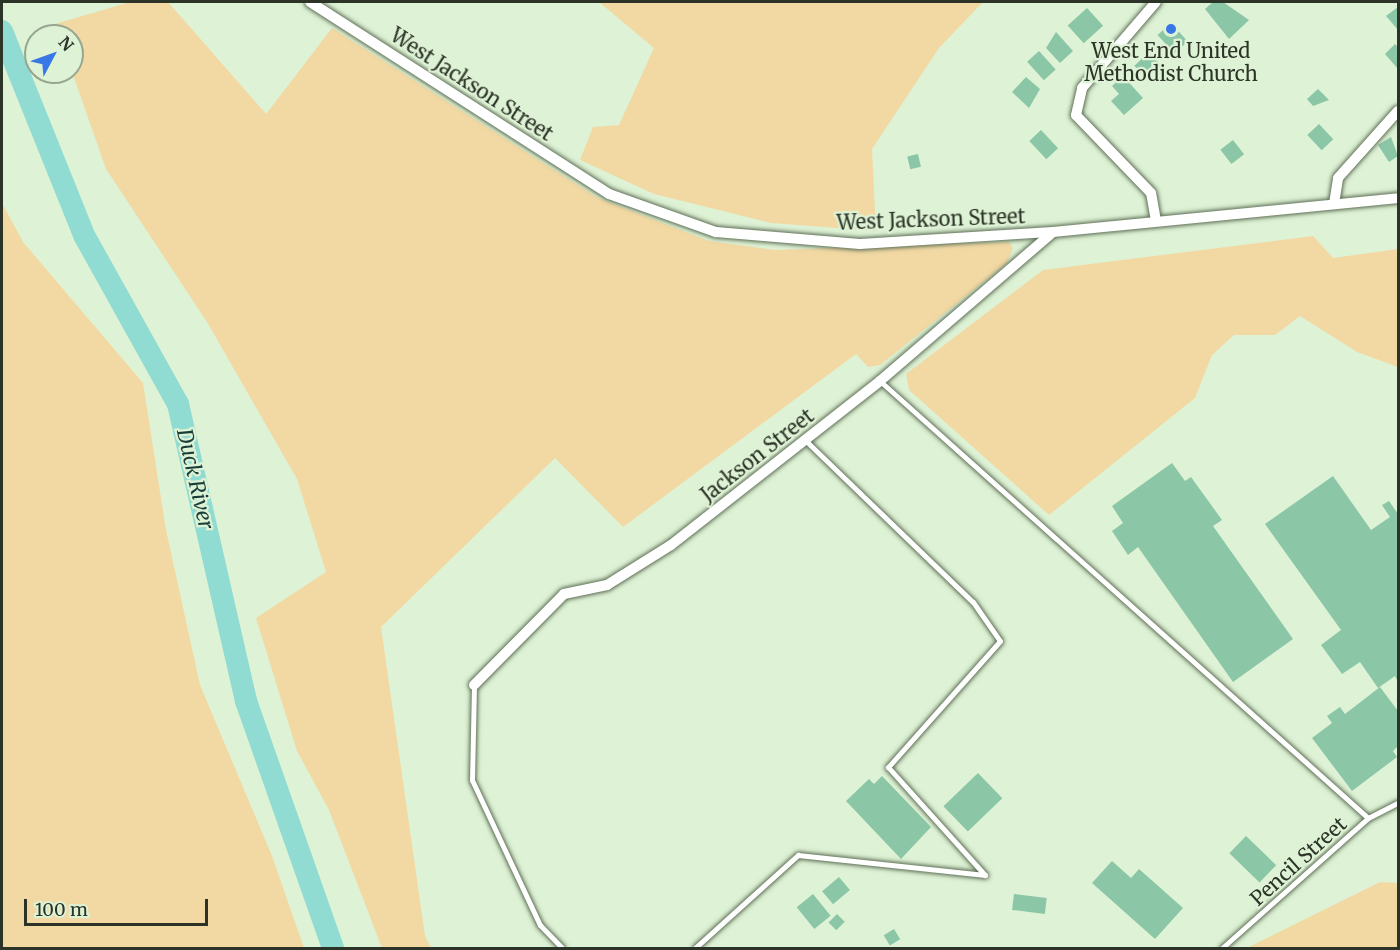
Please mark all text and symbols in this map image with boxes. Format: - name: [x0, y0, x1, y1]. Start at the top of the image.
- marker: West End United Methodist Church: [1164, 22, 1178, 36]
- street label: West Jackson Street: [386, 23, 558, 145]
- north arrow: [24, 24, 84, 84]
- text: N: [54, 32, 78, 55]
- place label: West End United Methodist Church: [1084, 38, 1258, 85]
- street label: West Jackson Street: [836, 204, 1026, 234]
- street label: Jackson Street: [696, 403, 818, 507]
- water label: Duck River: [171, 426, 219, 532]
- street label: Pencil Street: [1245, 812, 1351, 910]
- scale bar: [27, 887, 212, 925]
- text: 100 m: [35, 898, 88, 921]

